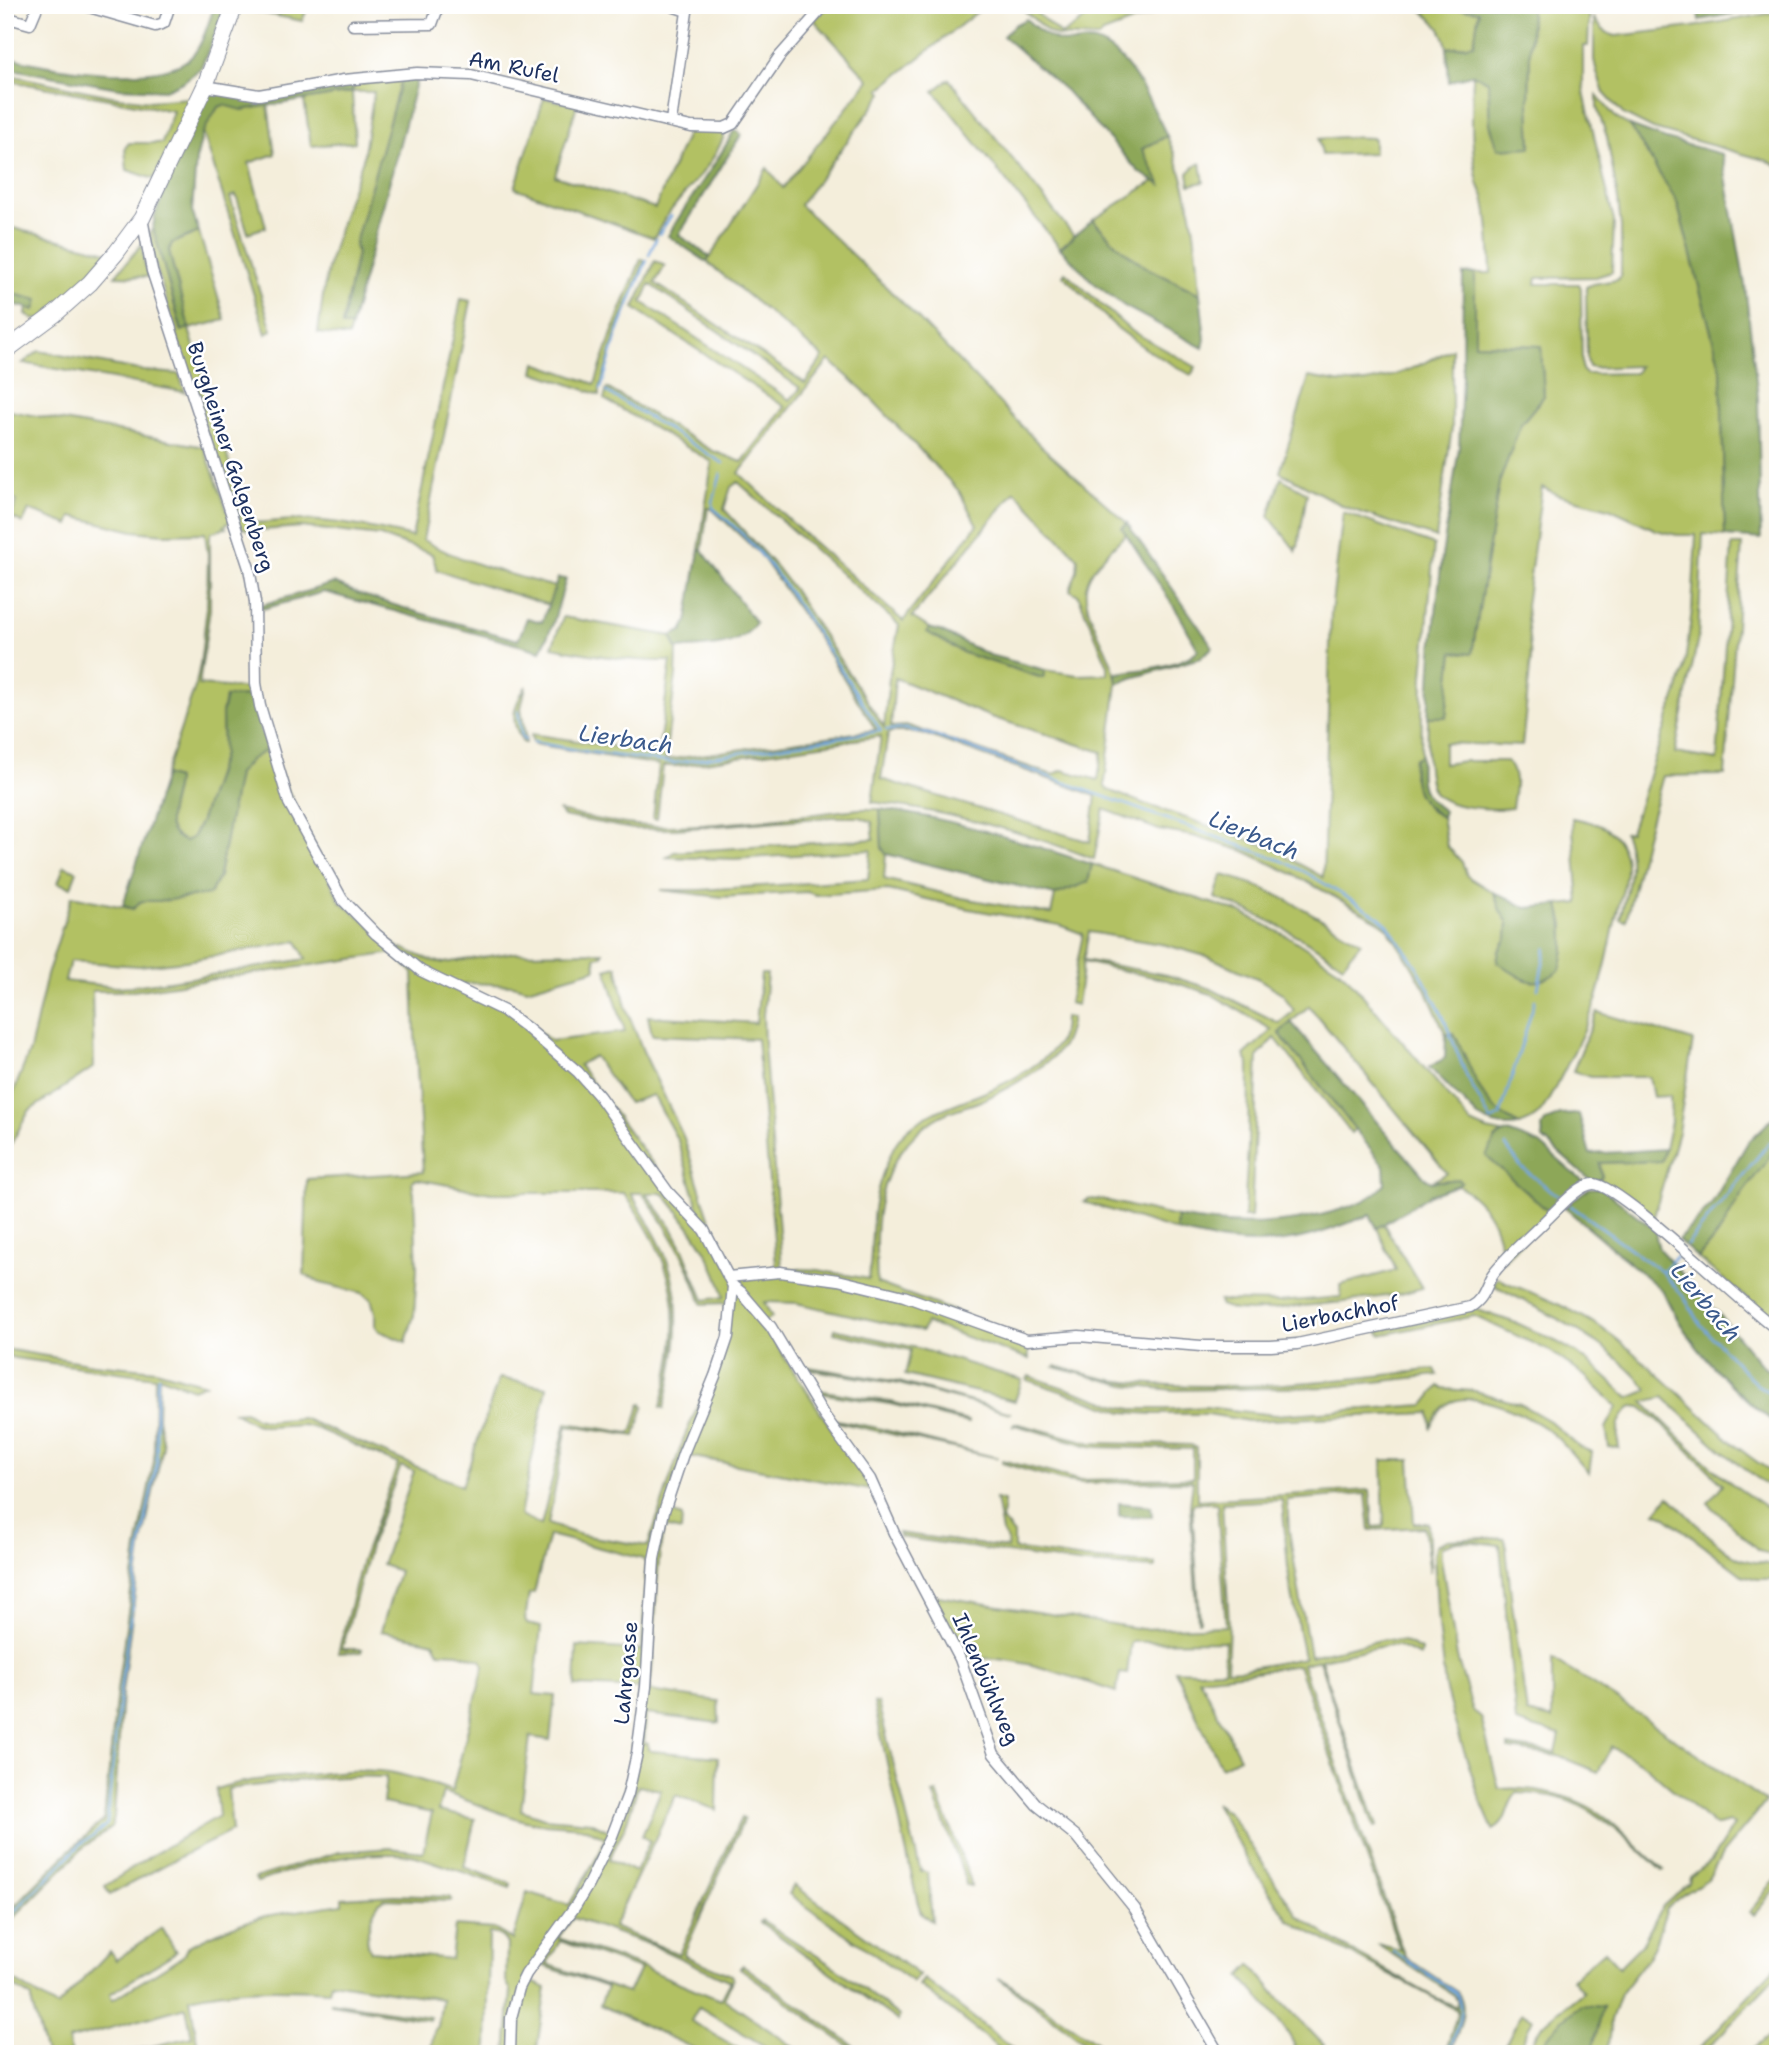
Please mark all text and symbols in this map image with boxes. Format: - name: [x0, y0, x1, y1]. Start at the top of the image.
- street label: Am Rufel: [466, 45, 562, 90]
- street label: Burgheimer Galgenberg: [181, 338, 281, 576]
- water label: Lierbach: [577, 718, 675, 760]
- water label: Lierbach: [1204, 803, 1304, 867]
- water label: Lierbach: [1664, 1256, 1748, 1348]
- street label: Lierbachhof: [1279, 1289, 1401, 1339]
- street label: Ihlenbühlweg: [946, 1609, 1026, 1749]
- street label: Lahrgasse: [608, 1620, 644, 1726]

